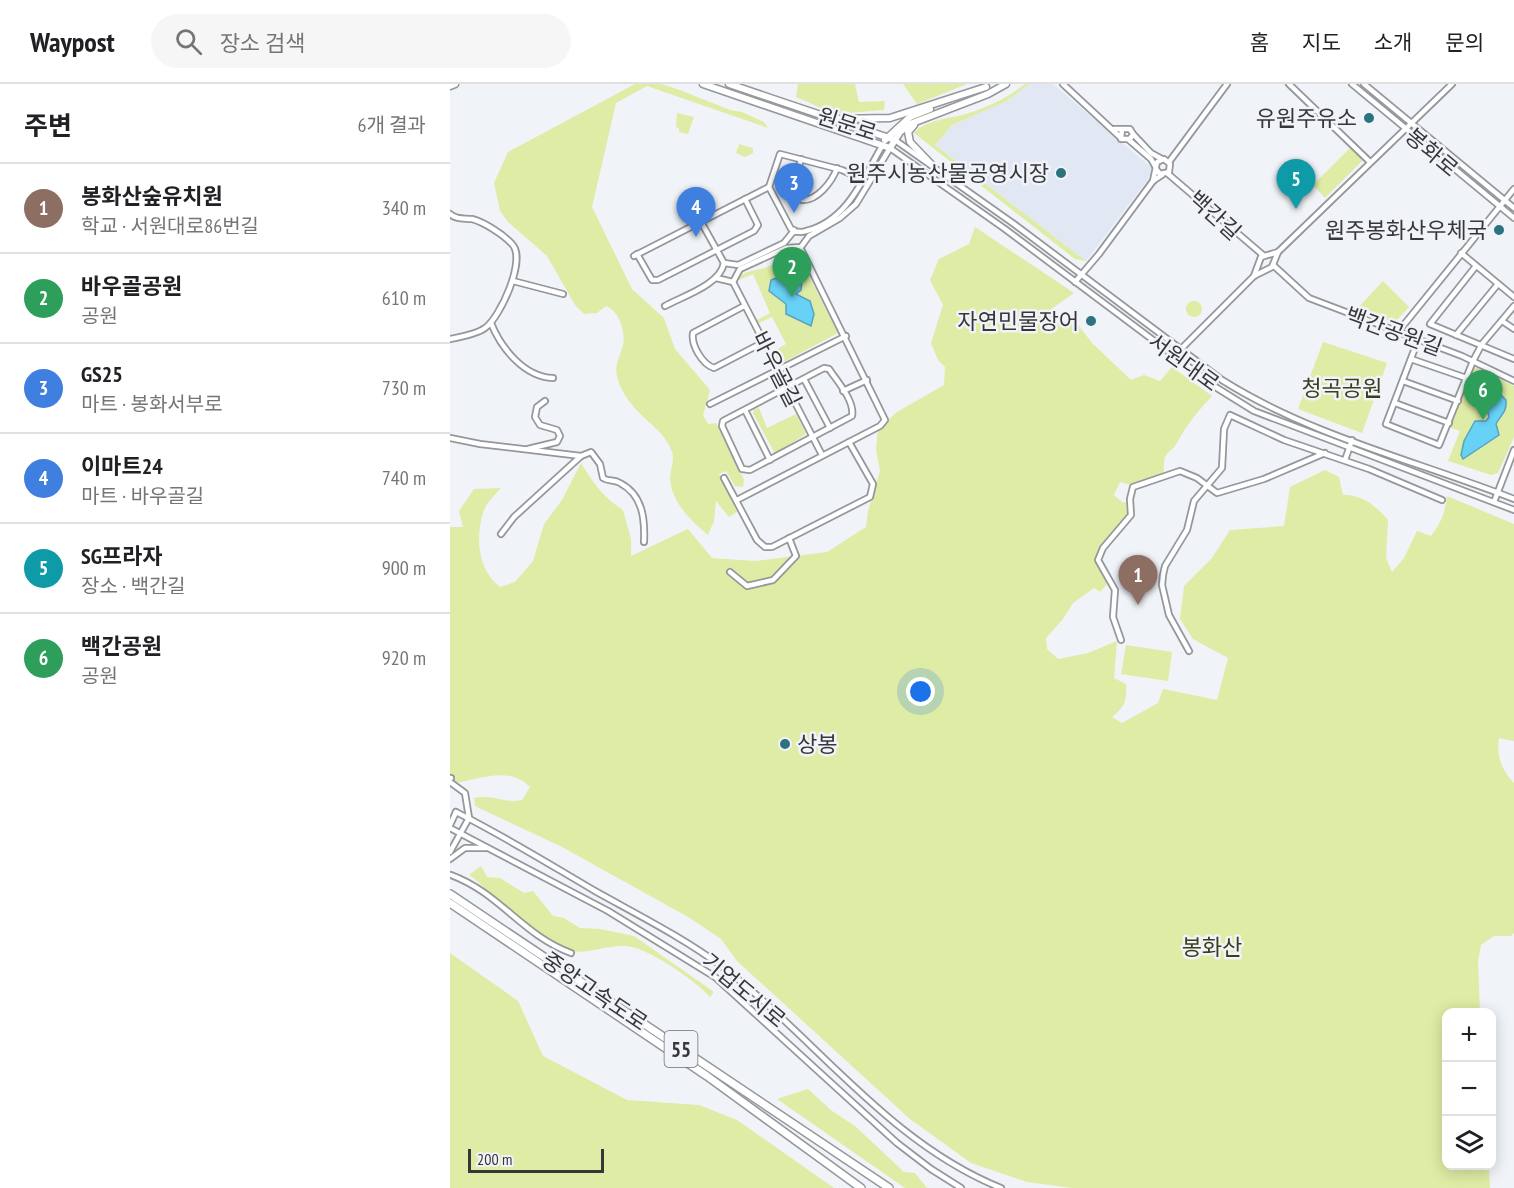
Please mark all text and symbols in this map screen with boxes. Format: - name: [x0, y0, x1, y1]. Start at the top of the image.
- search box: [151, 14, 571, 68]
- text: Waypost: [30, 23, 115, 60]
- icon: search: [172, 25, 205, 58]
- text: 장소 검색: [220, 29, 305, 57]
- text: 홈: [1250, 29, 1269, 56]
- text: 지도: [1302, 29, 1341, 56]
- text: 소개: [1374, 29, 1412, 56]
- text: 문의: [1445, 29, 1484, 56]
- street label: 원문로: [814, 101, 880, 147]
- place label: 유원주유소: [1256, 104, 1357, 132]
- text: 주변: [24, 109, 72, 142]
- marker: 유원주유소: [1362, 111, 1376, 125]
- text: 6개 결과: [358, 112, 426, 138]
- street label: 봉화로: [1400, 122, 1464, 182]
- place label: 원주시농산물공영시장: [847, 159, 1049, 187]
- pin: 5: [1276, 160, 1316, 209]
- pin: 3: [774, 164, 814, 213]
- marker: 원주시농산물공영시장: [1054, 166, 1068, 180]
- text: 봉화산숲유치원: [81, 182, 223, 210]
- street label: 백간길: [1183, 184, 1247, 246]
- pin: 4: [676, 188, 716, 237]
- text: 1: [39, 195, 48, 221]
- text: 340 m: [382, 195, 426, 221]
- text: 학교 · 서원대로86번길: [81, 213, 259, 239]
- place label: 원주봉화산우체국: [1325, 216, 1487, 244]
- marker: 원주봉화산우체국: [1492, 223, 1506, 237]
- pin: 2: [772, 248, 812, 297]
- text: 바우골공원: [81, 272, 182, 300]
- text: 2: [39, 285, 48, 311]
- text: 610 m: [382, 285, 426, 311]
- street label: 백간공원길: [1342, 301, 1446, 361]
- text: 공원: [81, 303, 118, 329]
- place label: 자연민물장어: [958, 307, 1079, 335]
- marker: 자연민물장어: [1084, 314, 1098, 328]
- street label: 바우골길: [746, 327, 808, 411]
- street label: 서원대로: [1143, 327, 1225, 397]
- text: GS25: [81, 360, 123, 388]
- pin: 6: [1464, 370, 1502, 420]
- park label: 청곡공원: [1302, 374, 1382, 402]
- text: 3: [39, 375, 48, 401]
- text: 730 m: [382, 375, 426, 401]
- text: 마트 · 봉화서부로: [81, 391, 223, 417]
- text: 이마트24: [81, 452, 163, 480]
- text: 4: [39, 465, 48, 491]
- text: 740 m: [382, 465, 426, 491]
- text: 마트 · 바우골길: [81, 483, 204, 509]
- text: SG프라자: [81, 542, 162, 570]
- text: 5: [39, 555, 48, 581]
- text: 900 m: [382, 555, 426, 581]
- pin: 1: [1118, 556, 1158, 605]
- text: 장소 · 백간길: [81, 573, 186, 599]
- text: 백간공원: [81, 632, 162, 660]
- text: 6: [39, 645, 48, 671]
- text: 920 m: [382, 645, 426, 671]
- text: 공원: [81, 663, 118, 689]
- your location: [906, 677, 935, 706]
- place label: 상봉: [797, 730, 837, 758]
- marker: 상봉: [778, 737, 792, 751]
- park label: 봉화산: [1182, 933, 1242, 961]
- street label: 중앙고속도로: [537, 945, 653, 1037]
- street label: 기업도시로: [696, 947, 792, 1033]
- map controls: [1442, 1008, 1496, 1170]
- button: +: [1442, 1008, 1496, 1062]
- road number: 55: [664, 1031, 698, 1067]
- button: −: [1442, 1062, 1496, 1116]
- button: layers: [1442, 1116, 1496, 1170]
- scale bar: [468, 1146, 604, 1174]
- text: 200 m: [477, 1149, 512, 1169]

